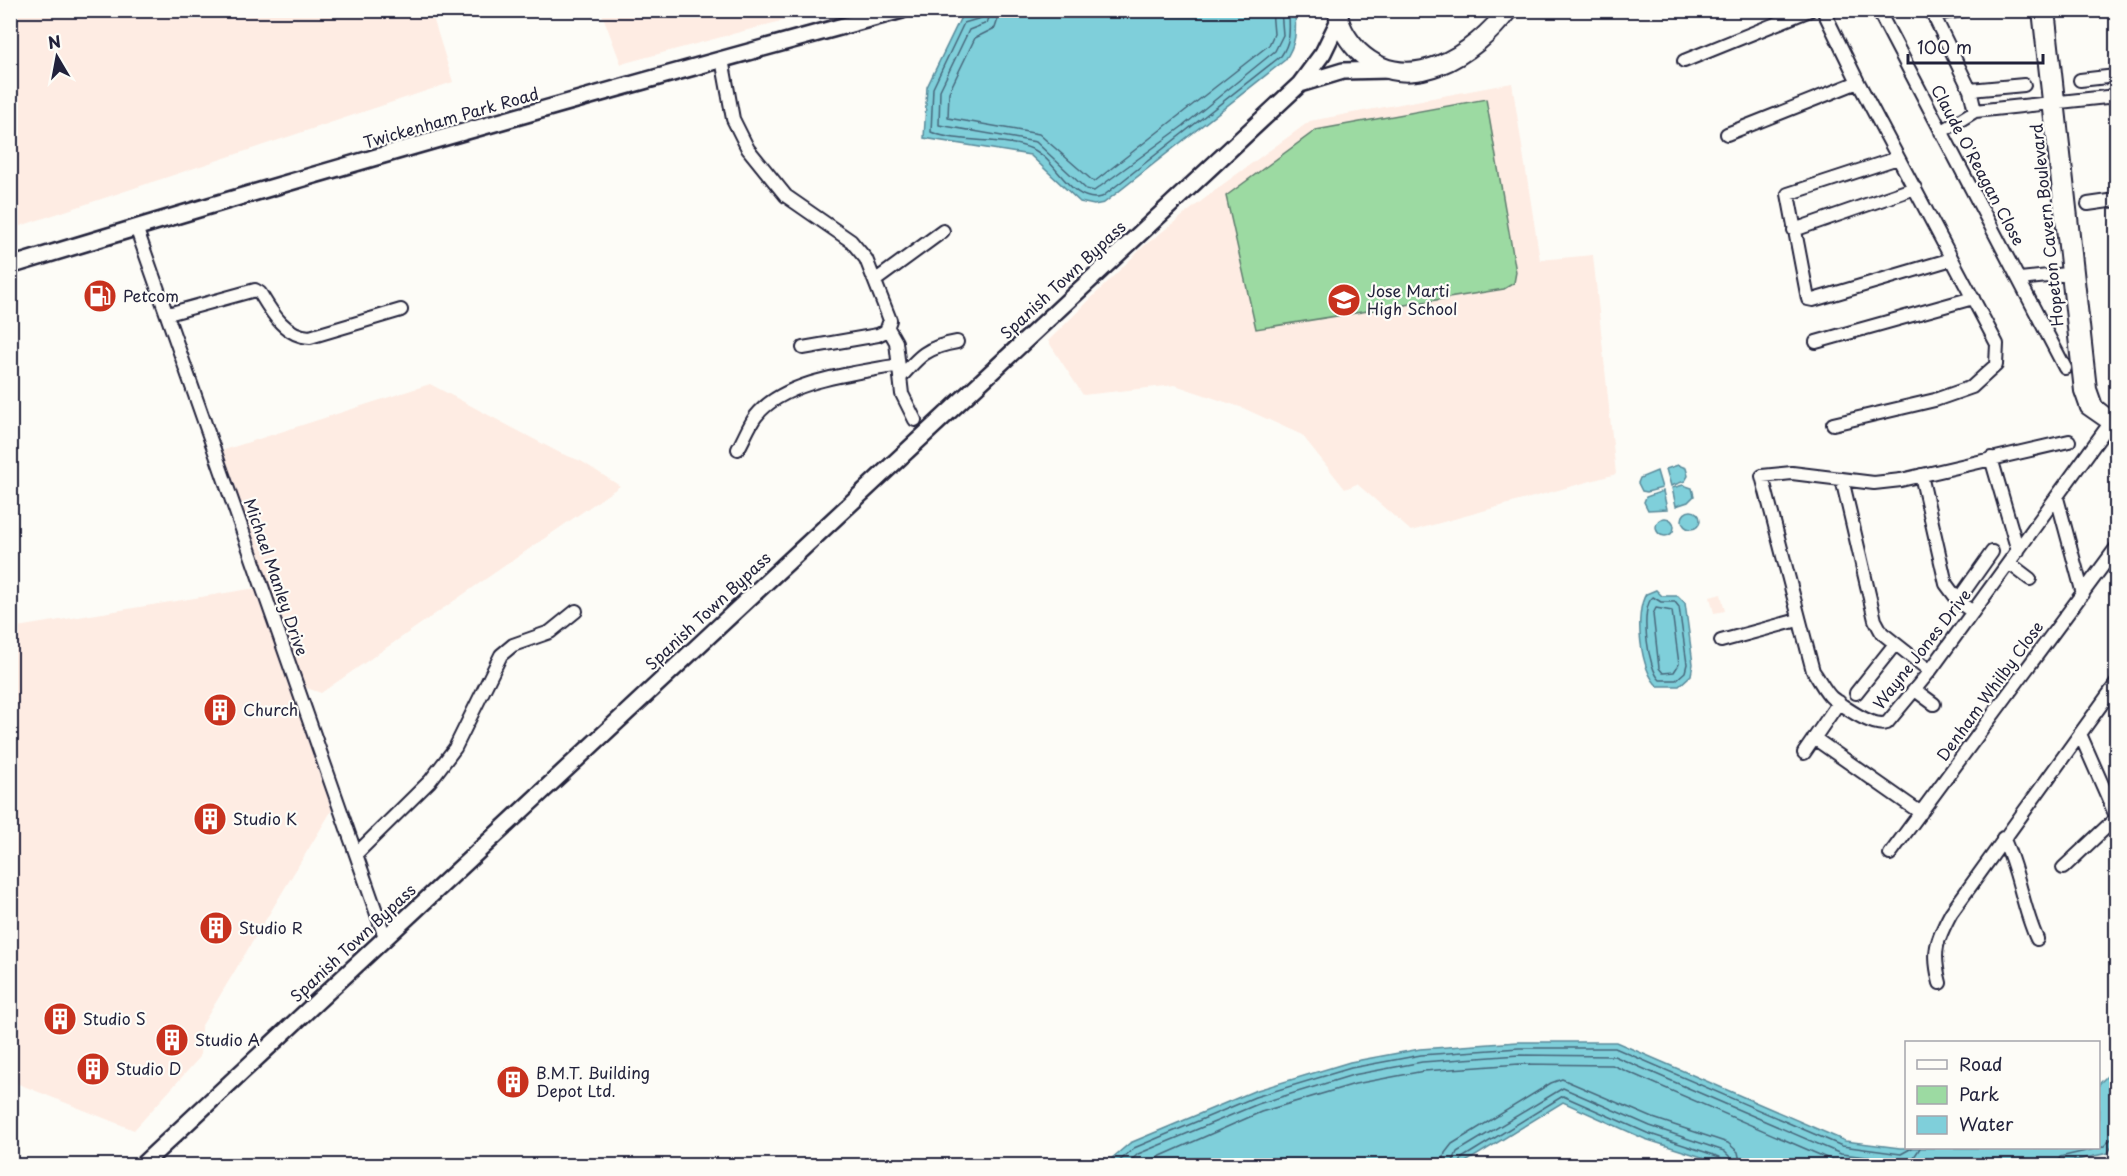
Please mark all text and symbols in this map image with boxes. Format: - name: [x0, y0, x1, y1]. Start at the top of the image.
- north arrow: [27, 27, 87, 87]
- scale bar: [1908, 27, 2043, 65]
- text: N: [46, 28, 63, 54]
- text: 100 m: [1917, 33, 1972, 60]
- street label: Claude O'Reagan Close: [1926, 80, 2032, 249]
- street label: Twickenham Park Road: [360, 81, 541, 154]
- street label: Hopeton Cavern Boulevard: [2023, 122, 2069, 328]
- street label: Spanish Town Bypass: [994, 215, 1131, 344]
- fuel station icon: Petcom: [82, 278, 118, 314]
- place label: Jose Marti High School: [1367, 278, 1457, 320]
- school or university icon: Jose Marti High School: [1326, 282, 1362, 318]
- place label: Petcom: [123, 283, 179, 307]
- street label: Michael Manley Drive: [239, 495, 315, 659]
- street label: Spanish Town Bypass: [639, 546, 776, 675]
- street label: Wayne Jones Drive: [1866, 583, 1976, 714]
- street label: Denham Whilby Close: [1930, 615, 2048, 765]
- building icon: Church: [202, 692, 238, 728]
- place label: Church: [243, 697, 298, 721]
- building icon: Studio K: [192, 801, 228, 837]
- place label: Studio K: [233, 806, 297, 830]
- street label: Spanish Town Bypass: [284, 878, 421, 1007]
- building icon: Studio R: [198, 910, 234, 946]
- place label: Studio R: [239, 915, 303, 939]
- building icon: Studio S: [42, 1001, 78, 1037]
- place label: Studio S: [83, 1006, 146, 1030]
- building icon: Studio A: [154, 1022, 190, 1058]
- place label: Studio A: [195, 1027, 260, 1051]
- legend: [1905, 1041, 2100, 1149]
- text: Road: [1959, 1050, 2003, 1077]
- building icon: Studio D: [75, 1051, 111, 1087]
- place label: Studio D: [116, 1056, 182, 1080]
- place label: B.M.T. Building Depot Ltd.: [536, 1060, 650, 1102]
- building icon: B.M.T. Building Depot Ltd.: [495, 1064, 531, 1100]
- text: Park: [1959, 1080, 1999, 1107]
- text: Water: [1959, 1110, 2014, 1137]

